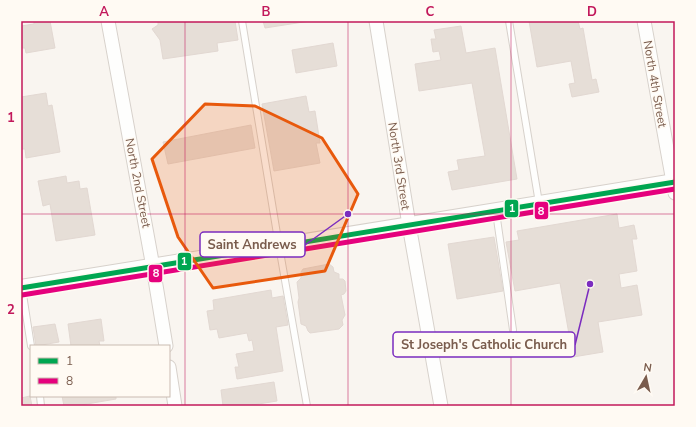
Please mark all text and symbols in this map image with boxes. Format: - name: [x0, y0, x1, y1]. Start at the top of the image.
- text: A: [99, 3, 109, 21]
- text: B: [262, 3, 271, 21]
- text: C: [426, 3, 435, 21]
- text: D: [587, 3, 597, 21]
- street label: North 4th Street: [639, 39, 671, 130]
- text: 1: [7, 109, 15, 127]
- street label: North 3rd Street: [384, 121, 414, 212]
- street label: North 2nd Street: [121, 137, 155, 230]
- line badge: 1: [504, 199, 519, 218]
- text: 1: [509, 201, 515, 216]
- line badge: 8: [534, 201, 549, 220]
- text: 8: [538, 204, 545, 219]
- callout: Saint Andrews: [200, 232, 305, 257]
- text: Saint Andrews: [207, 236, 297, 254]
- line badge: 1: [177, 252, 192, 271]
- text: 1: [181, 254, 187, 269]
- line badge: 8: [148, 264, 163, 283]
- text: 8: [153, 266, 160, 281]
- text: 2: [7, 301, 15, 319]
- callout: St Joseph's Catholic Church: [393, 332, 575, 357]
- text: St Joseph's Catholic Church: [401, 336, 567, 354]
- legend: [30, 345, 170, 397]
- text: 1: [66, 353, 73, 369]
- north arrow: [626, 357, 666, 397]
- text: N: [642, 360, 653, 376]
- text: 8: [66, 373, 73, 389]

